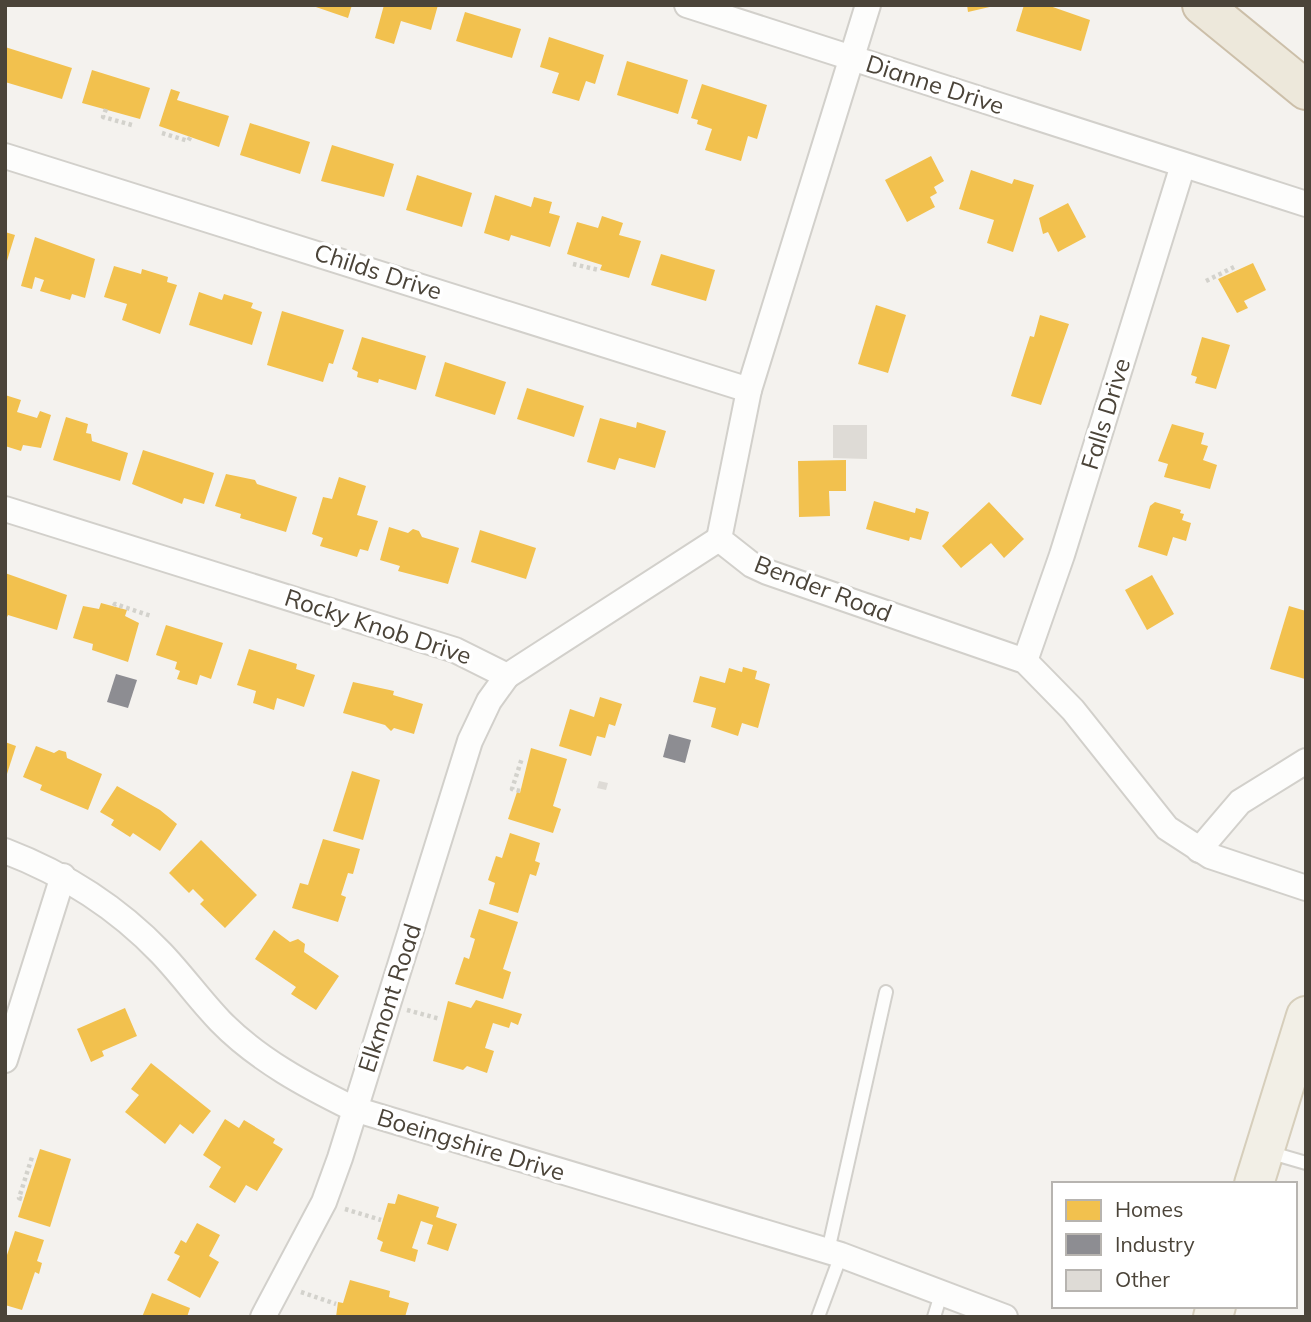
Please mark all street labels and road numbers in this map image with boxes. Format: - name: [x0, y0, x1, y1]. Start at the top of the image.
- street label: Dianne Drive: [862, 48, 1008, 120]
- street label: Childs Drive: [311, 236, 446, 306]
- street label: Falls Drive: [1074, 354, 1136, 473]
- street label: Bender Road: [750, 548, 896, 628]
- street label: Rocky Knob Drive: [281, 582, 475, 670]
- street label: Elkmont Road: [351, 920, 427, 1076]
- street label: Boeingshire Drive: [374, 1101, 569, 1187]

